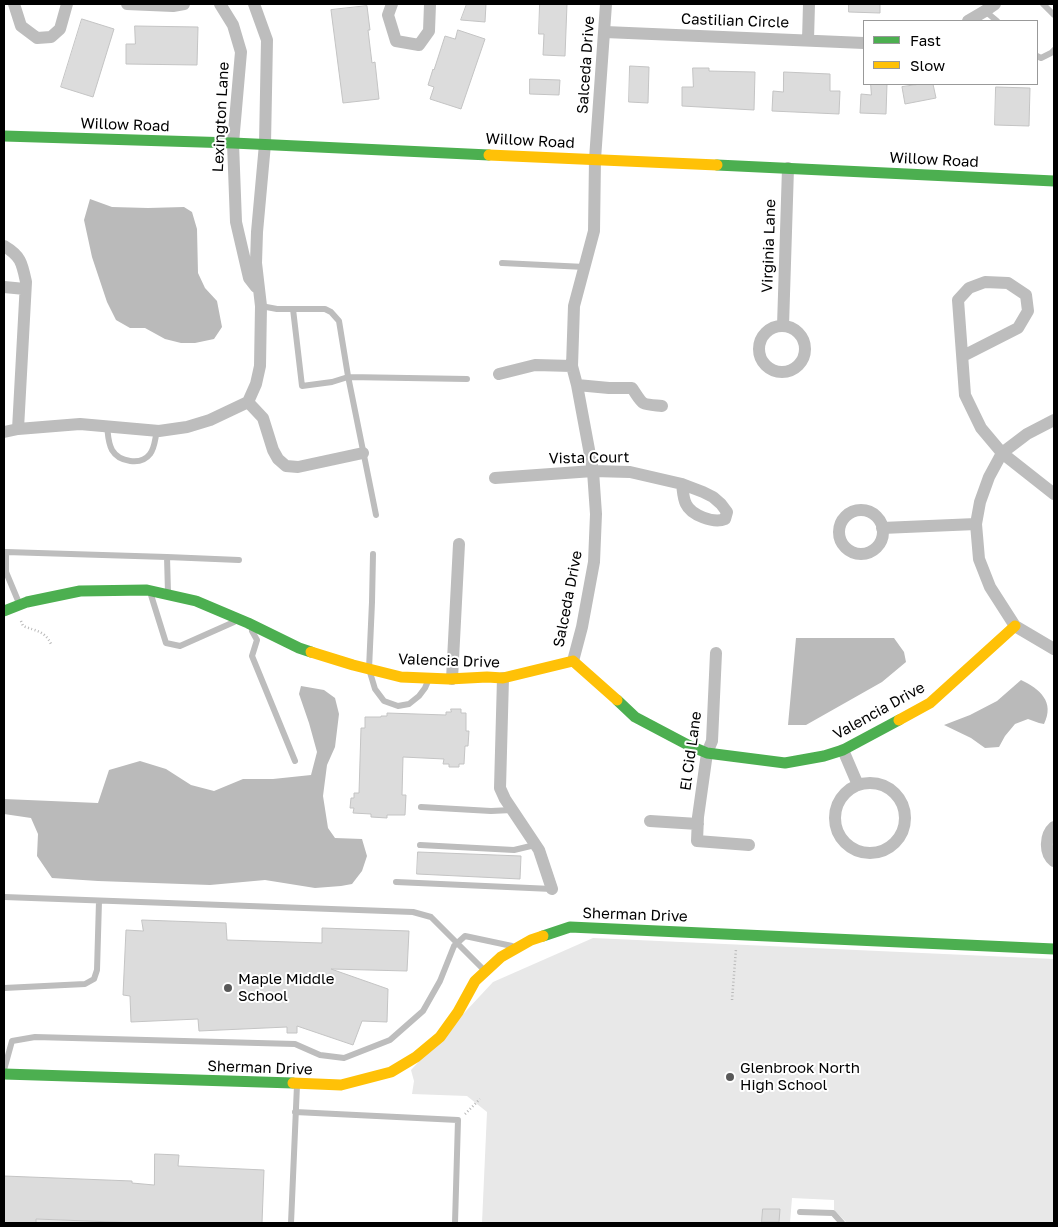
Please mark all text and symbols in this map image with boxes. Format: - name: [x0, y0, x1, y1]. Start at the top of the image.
- street label: Castilian Circle: [681, 10, 789, 32]
- street label: Salceda Drive: [574, 15, 598, 115]
- legend: [863, 20, 1038, 85]
- text: Fast: [910, 31, 941, 49]
- text: Slow: [910, 56, 945, 74]
- street label: Lexington Lane: [209, 61, 233, 173]
- street label: Willow Road: [80, 114, 170, 136]
- street label: Willow Road: [485, 130, 575, 152]
- street label: Willow Road: [889, 149, 979, 171]
- street label: Virginia Lane: [758, 199, 780, 293]
- street label: Vista Court: [549, 448, 629, 468]
- street label: Salceda Drive: [550, 549, 586, 649]
- street label: Valencia Drive: [398, 650, 500, 672]
- street label: Valencia Drive: [830, 678, 928, 744]
- street label: El Cid Lane: [677, 710, 705, 792]
- street label: Sherman Drive: [582, 904, 688, 926]
- place label: Maple Middle School: [238, 970, 334, 1005]
- marker: Maple Middle School: [222, 982, 234, 994]
- street label: Sherman Drive: [207, 1057, 313, 1079]
- place label: Glenbrook North High School: [740, 1059, 860, 1094]
- marker: Glenbrook North High School: [724, 1071, 736, 1083]

